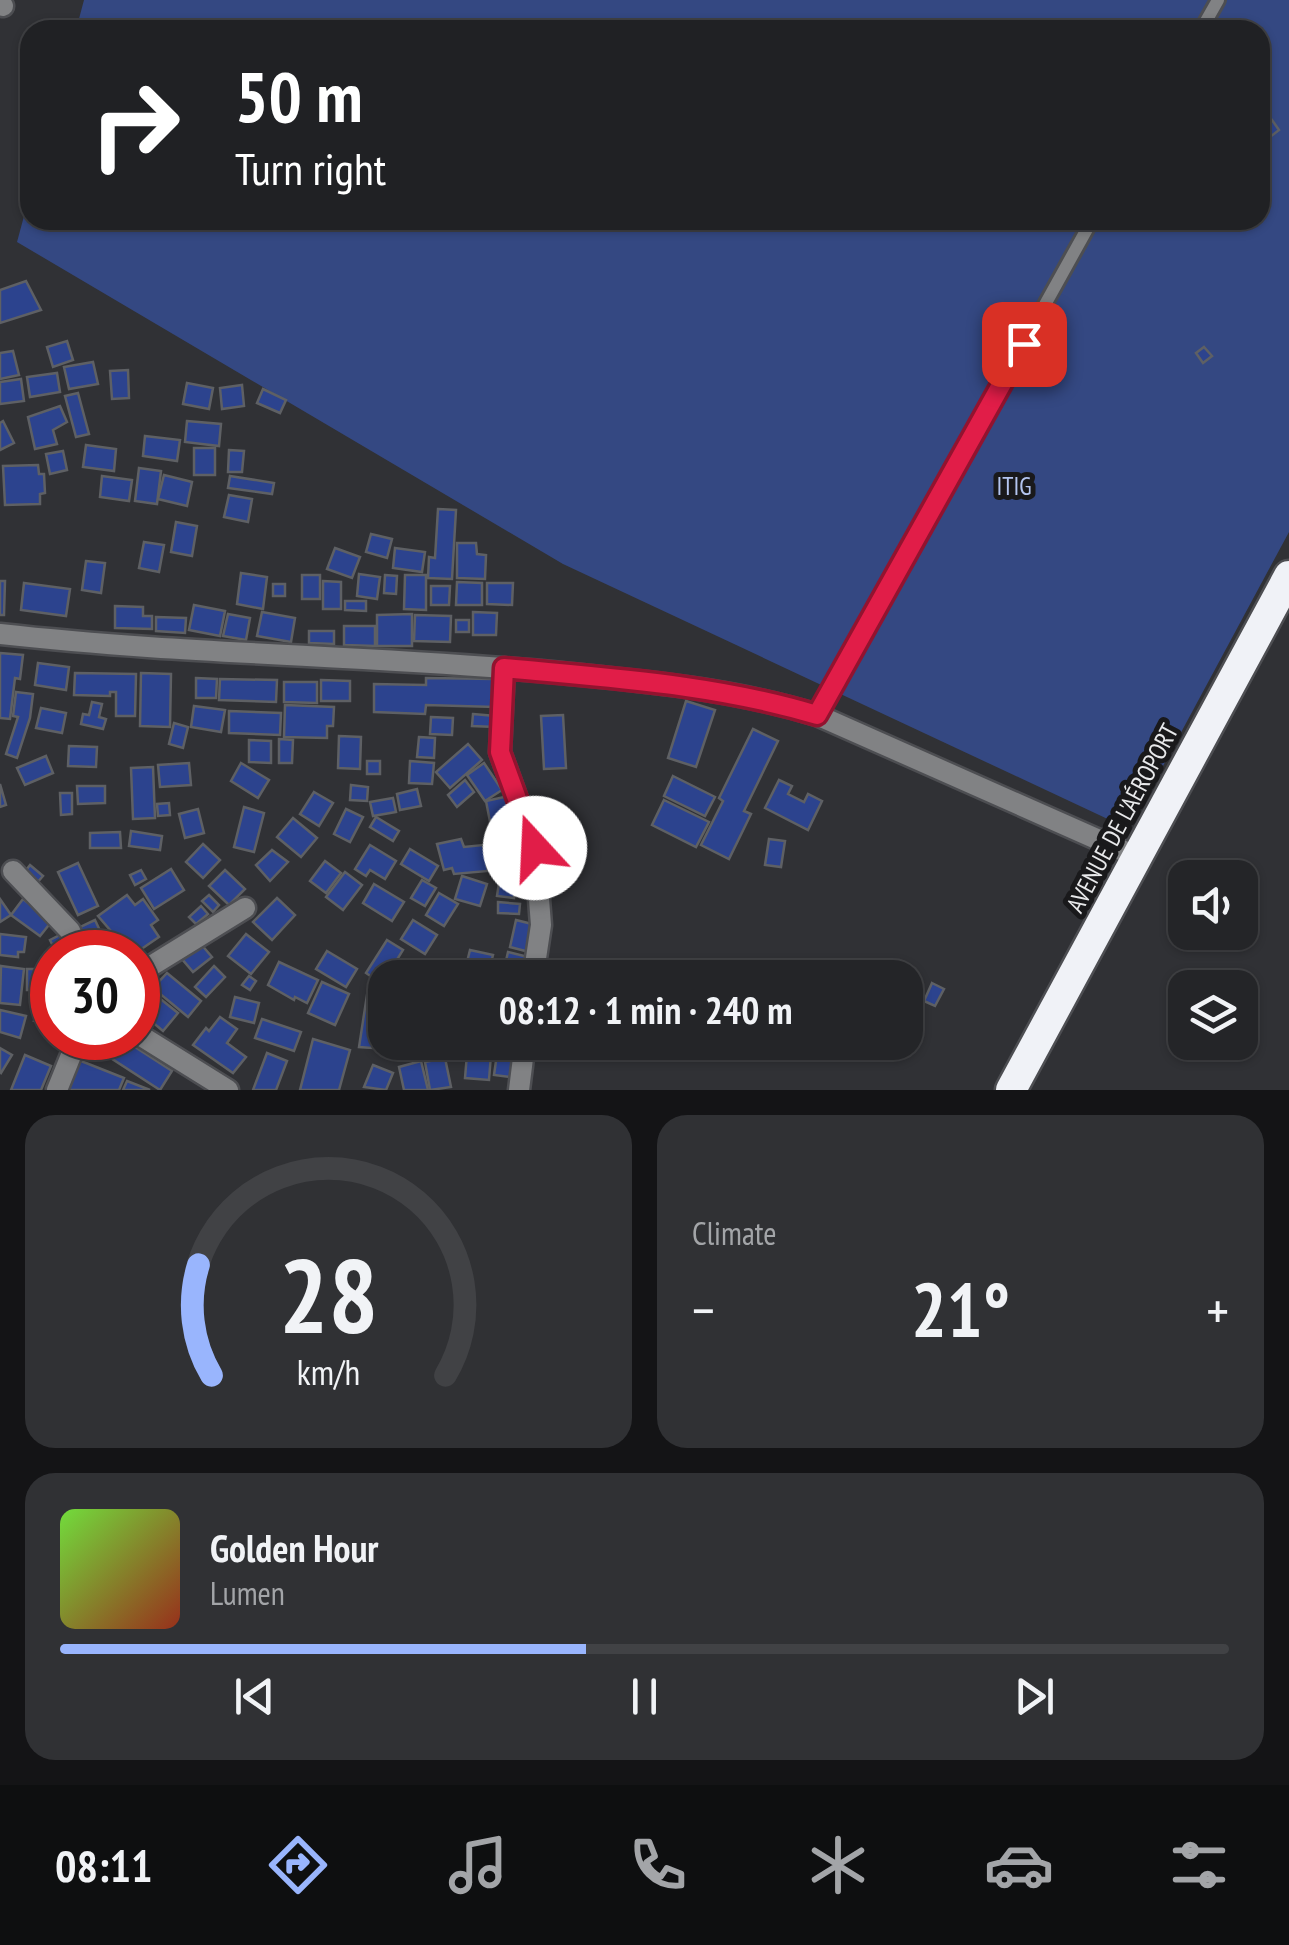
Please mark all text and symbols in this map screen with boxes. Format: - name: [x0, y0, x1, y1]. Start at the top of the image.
- text: 50 m: [235, 51, 363, 141]
- icon: right: [70, 60, 200, 190]
- text: Turn right: [235, 139, 386, 197]
- pin: [982, 302, 1067, 387]
- icon: arrive: [997, 317, 1052, 372]
- park label: ITIG: [996, 470, 1032, 502]
- street label: AVENUE DE L'AÉROPORT: [1059, 718, 1185, 918]
- position arrow: [483, 796, 587, 900]
- map controls: [1168, 860, 1258, 1060]
- button: sound: [1168, 860, 1258, 950]
- speed limit sign: 30: [30, 930, 160, 1060]
- button: layers: [1168, 970, 1258, 1060]
- text: 08:12 · 1 min · 240 m: [499, 985, 792, 1034]
- text: Climate: [692, 1212, 776, 1254]
- text: 28: [279, 1227, 378, 1362]
- text: 21°: [911, 1261, 1010, 1358]
- text: −: [692, 1274, 715, 1345]
- text: +: [1206, 1274, 1229, 1345]
- text: km/h: [297, 1349, 360, 1395]
- text: Golden Hour: [210, 1523, 379, 1572]
- text: Lumen: [210, 1572, 285, 1614]
- icon: previous: [227, 1669, 282, 1724]
- icon: pause: [617, 1669, 672, 1724]
- icon: next: [1007, 1669, 1062, 1724]
- icon: directions: [263, 1830, 333, 1900]
- icon: music: [443, 1830, 513, 1900]
- icon: phone: [623, 1830, 693, 1900]
- icon: climate: [803, 1830, 873, 1900]
- icon: car: [984, 1830, 1054, 1900]
- icon: filters: [1164, 1830, 1234, 1900]
- text: 08:11: [55, 1836, 152, 1894]

